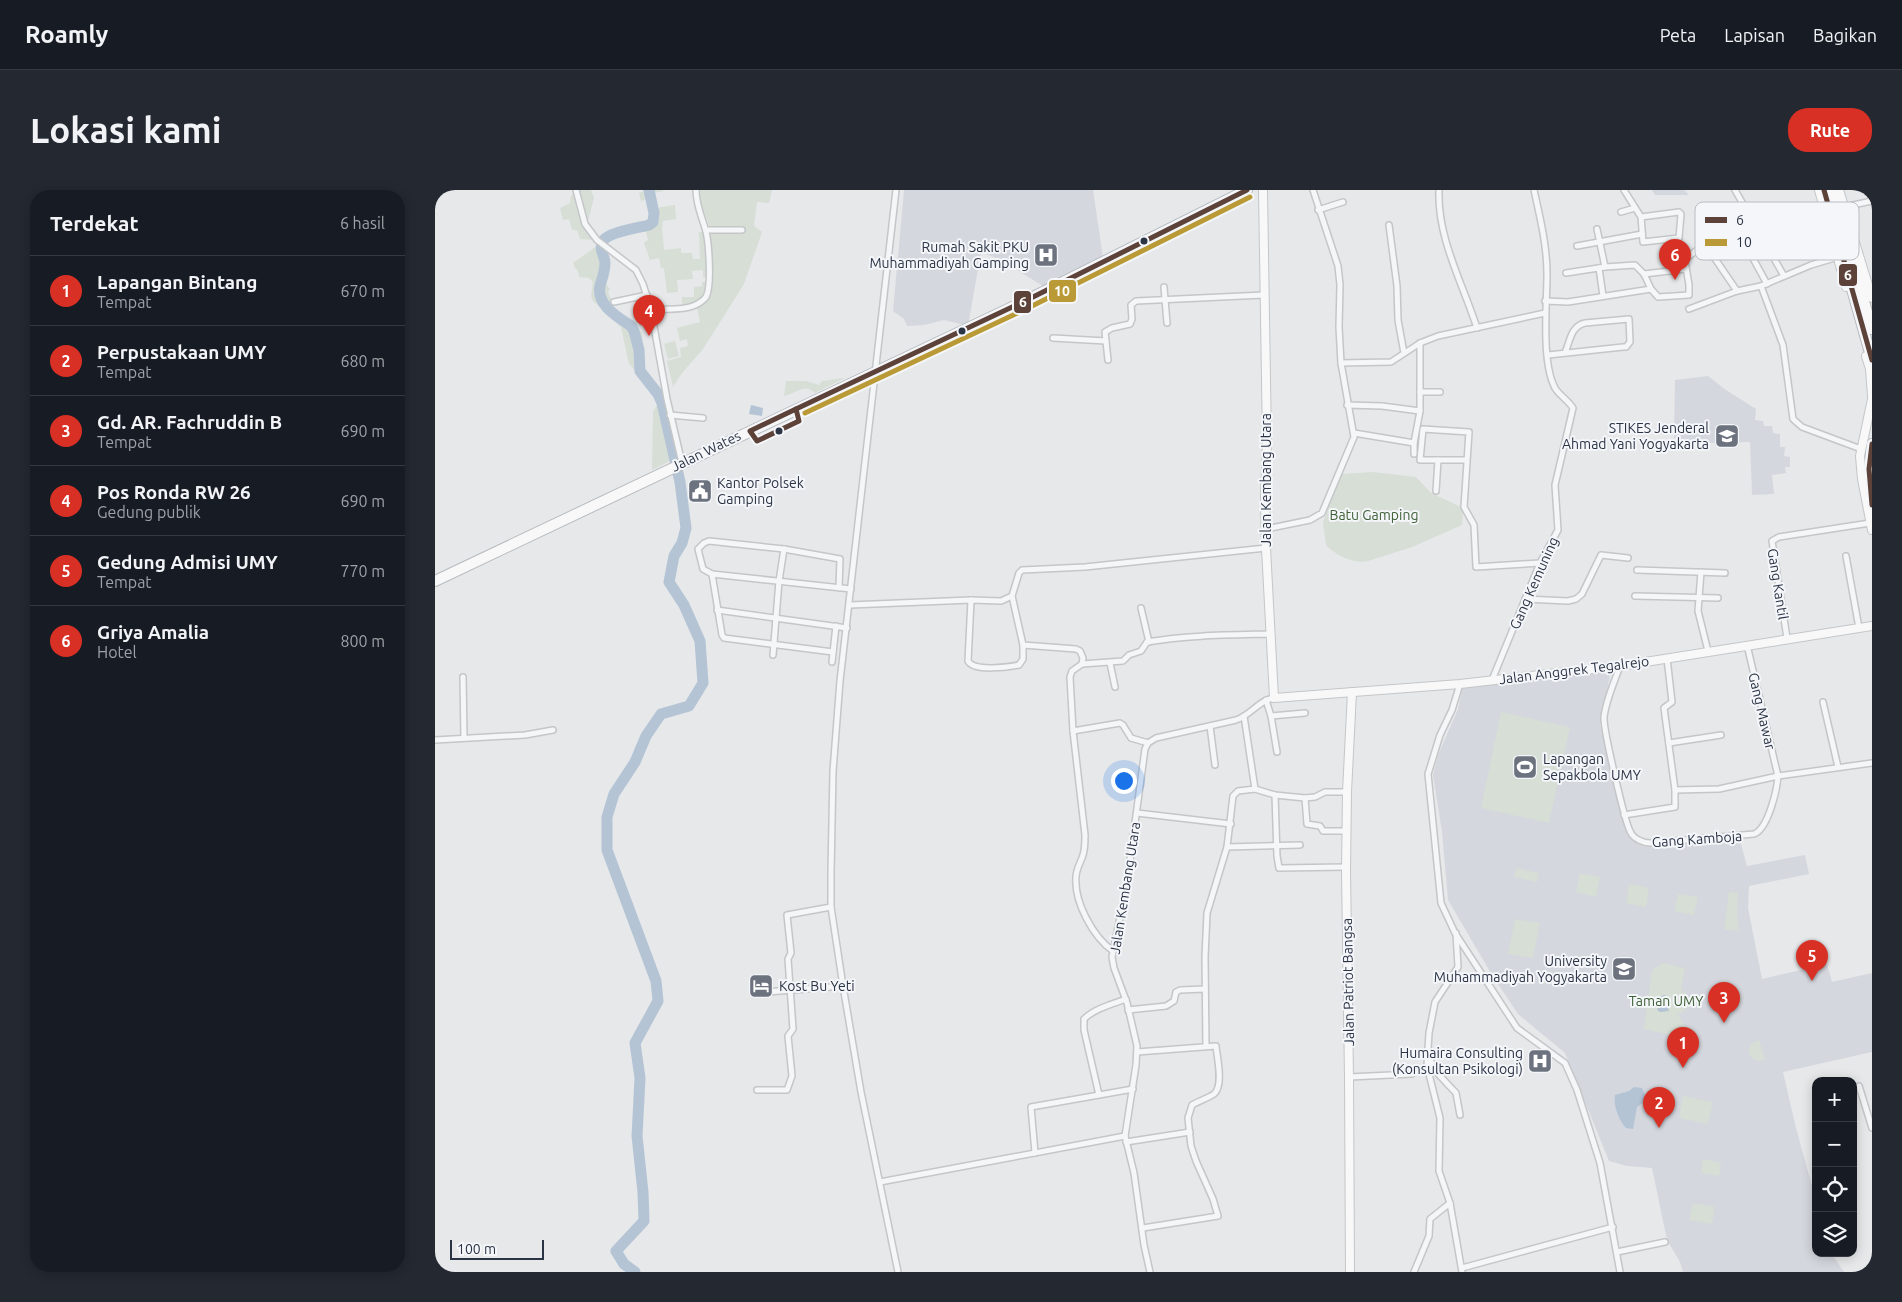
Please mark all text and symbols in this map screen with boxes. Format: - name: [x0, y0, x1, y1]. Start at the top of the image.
- text: Roamly: [25, 21, 108, 48]
- text: Peta: [1660, 25, 1696, 45]
- text: Lapisan: [1724, 25, 1785, 45]
- text: Bagikan: [1813, 25, 1877, 45]
- button: Rute: [1788, 108, 1872, 152]
- text: Lokasi kami: [30, 110, 222, 150]
- legend: [1695, 202, 1859, 260]
- text: Terdekat: [50, 211, 138, 235]
- text: 6: [1736, 212, 1744, 228]
- text: 6 hasil: [340, 214, 385, 232]
- text: 10: [1736, 234, 1752, 250]
- unlabelled marker: [1139, 236, 1149, 246]
- place label: Rumah Sakit PKU Muhammadiyah Gamping: [869, 239, 1029, 271]
- pin: 6: [1659, 239, 1691, 280]
- hospital icon: Rumah Sakit PKU Muhammadiyah Gamping: [1033, 242, 1059, 268]
- line badge: 6: [1838, 263, 1858, 287]
- text: 6: [1844, 267, 1852, 283]
- text: Lapangan Bintang: [97, 271, 257, 293]
- line badge: 10: [1048, 279, 1077, 303]
- text: 1: [61, 282, 71, 300]
- text: 670 m: [340, 282, 385, 300]
- text: 10: [1054, 283, 1070, 299]
- line badge: 6: [1013, 290, 1032, 314]
- text: Tempat: [97, 293, 152, 311]
- text: 6: [1019, 294, 1027, 310]
- pin: 4: [633, 295, 665, 336]
- unlabelled marker: [957, 326, 967, 336]
- text: Perpustakaan UMY: [97, 341, 266, 363]
- text: 2: [61, 352, 71, 370]
- text: 680 m: [340, 352, 385, 370]
- text: Tempat: [97, 363, 152, 381]
- text: Gd. AR. Fachruddin B: [97, 411, 282, 433]
- street label: Jalan Kembang Utara: [1258, 413, 1274, 547]
- place label: STIKES Jenderal Ahmad Yani Yogyakarta: [1562, 420, 1709, 452]
- text: 3: [61, 422, 71, 440]
- text: 690 m: [340, 422, 385, 440]
- school or university icon: STIKES Jenderal Ahmad Yani Yogyakarta: [1714, 423, 1740, 449]
- unlabelled marker: [774, 426, 784, 436]
- street label: Jalan Wates: [669, 427, 743, 475]
- text: Tempat: [97, 433, 152, 451]
- place label: Kantor Polsek Gamping: [717, 475, 804, 507]
- public building icon: Kantor Polsek Gamping: [687, 478, 713, 504]
- text: Pos Ronda RW 26: [97, 481, 251, 503]
- text: 4: [61, 492, 71, 510]
- text: 690 m: [340, 492, 385, 510]
- text: Gedung publik: [97, 503, 201, 521]
- park label: Batu Gamping: [1330, 507, 1418, 523]
- street label: Gang Kemuning: [1506, 534, 1562, 632]
- street label: Gang Kantil: [1764, 547, 1792, 621]
- text: Gedung Admisi UMY: [97, 551, 278, 573]
- text: 5: [61, 562, 71, 580]
- text: 770 m: [340, 562, 385, 580]
- text: Tempat: [97, 573, 152, 591]
- text: Griya Amalia: [97, 621, 209, 643]
- text: 6: [61, 632, 71, 650]
- text: 800 m: [340, 632, 385, 650]
- text: Hotel: [97, 643, 137, 661]
- street label: Jalan Anggrek Tegalrejo: [1498, 653, 1650, 687]
- street label: Gang Mawar: [1745, 671, 1779, 752]
- place label: Lapangan Sepakbola UMY: [1543, 751, 1641, 783]
- sports icon: Lapangan Sepakbola UMY: [1512, 754, 1538, 780]
- your location: [1111, 768, 1137, 794]
- street label: Jalan Kembang Utara: [1107, 821, 1143, 955]
- street label: Gang Kamboja: [1651, 828, 1743, 850]
- street label: Jalan Patriot Bangsa: [1339, 918, 1357, 1046]
- pin: 5: [1796, 940, 1828, 981]
- place label: University Muhammadiyah Yogyakarta: [1434, 953, 1607, 985]
- school or university icon: University Muhammadiyah Yogyakarta: [1611, 956, 1637, 982]
- hotel icon: Kost Bu Yeti: [748, 973, 774, 999]
- place label: Kost Bu Yeti: [779, 978, 855, 994]
- pin: 3: [1708, 982, 1740, 1023]
- park label: Taman UMY: [1629, 993, 1703, 1009]
- pin: 1: [1667, 1027, 1699, 1068]
- place label: Humaira Consulting (Konsultan Psikologi): [1392, 1045, 1523, 1077]
- hospital icon: Humaira Consulting (Konsultan Psikologi): [1527, 1048, 1553, 1074]
- map controls: [1812, 1077, 1857, 1257]
- button: +: [1812, 1077, 1857, 1122]
- pin: 2: [1643, 1087, 1675, 1128]
- button: −: [1812, 1122, 1857, 1167]
- button: locate: [1812, 1167, 1857, 1212]
- button: layers: [1812, 1212, 1857, 1257]
- scale bar: [450, 1237, 544, 1260]
- text: 100 m: [457, 1241, 496, 1257]

